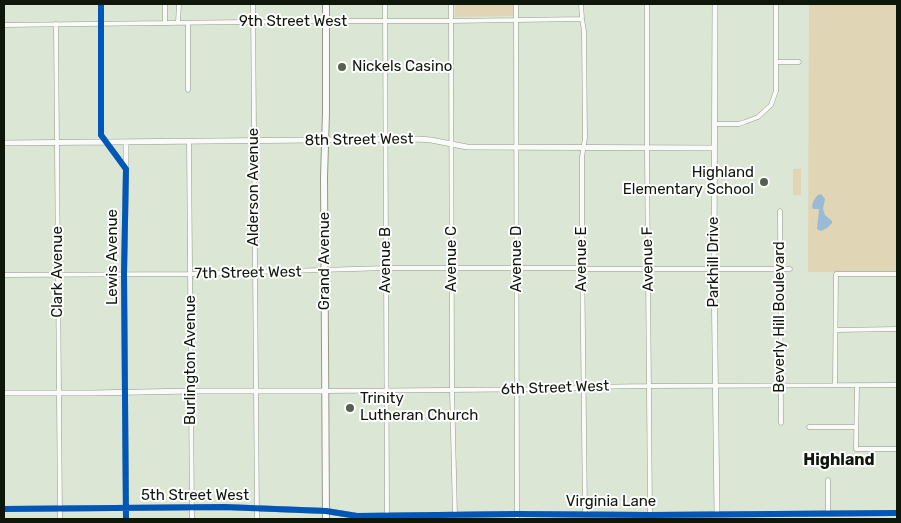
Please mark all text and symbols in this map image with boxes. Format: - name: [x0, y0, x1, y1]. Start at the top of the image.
- street label: 9th Street West: [239, 13, 347, 31]
- place label: Nickels Casino: [352, 58, 452, 76]
- marker: Nickels Casino: [336, 61, 348, 73]
- street label: Alderson Avenue: [245, 128, 263, 246]
- street label: 8th Street West: [304, 130, 414, 150]
- place label: Highland Elementary School: [623, 164, 754, 199]
- marker: Highland Elementary School: [758, 176, 770, 188]
- street label: Lewis Avenue: [104, 209, 122, 305]
- street label: Grand Avenue: [316, 212, 334, 310]
- street label: Parkhill Drive: [705, 216, 723, 308]
- street label: Clark Avenue: [49, 226, 67, 318]
- street label: Avenue C: [443, 226, 461, 292]
- street label: Avenue D: [508, 226, 526, 292]
- street label: Avenue E: [573, 226, 591, 292]
- street label: Avenue F: [638, 226, 658, 292]
- street label: Avenue B: [377, 227, 395, 293]
- street label: Beverly Hill Boulevard: [771, 241, 789, 393]
- street label: 7th Street West: [194, 263, 302, 283]
- street label: Burlington Avenue: [182, 295, 200, 425]
- street label: 6th Street West: [501, 377, 609, 399]
- place label: Trinity Lutheran Church: [360, 390, 478, 425]
- marker: Trinity Lutheran Church: [344, 402, 356, 414]
- district label: Highland: [803, 450, 875, 470]
- street label: 5th Street West: [141, 487, 249, 505]
- street label: Virginia Lane: [566, 493, 656, 511]

